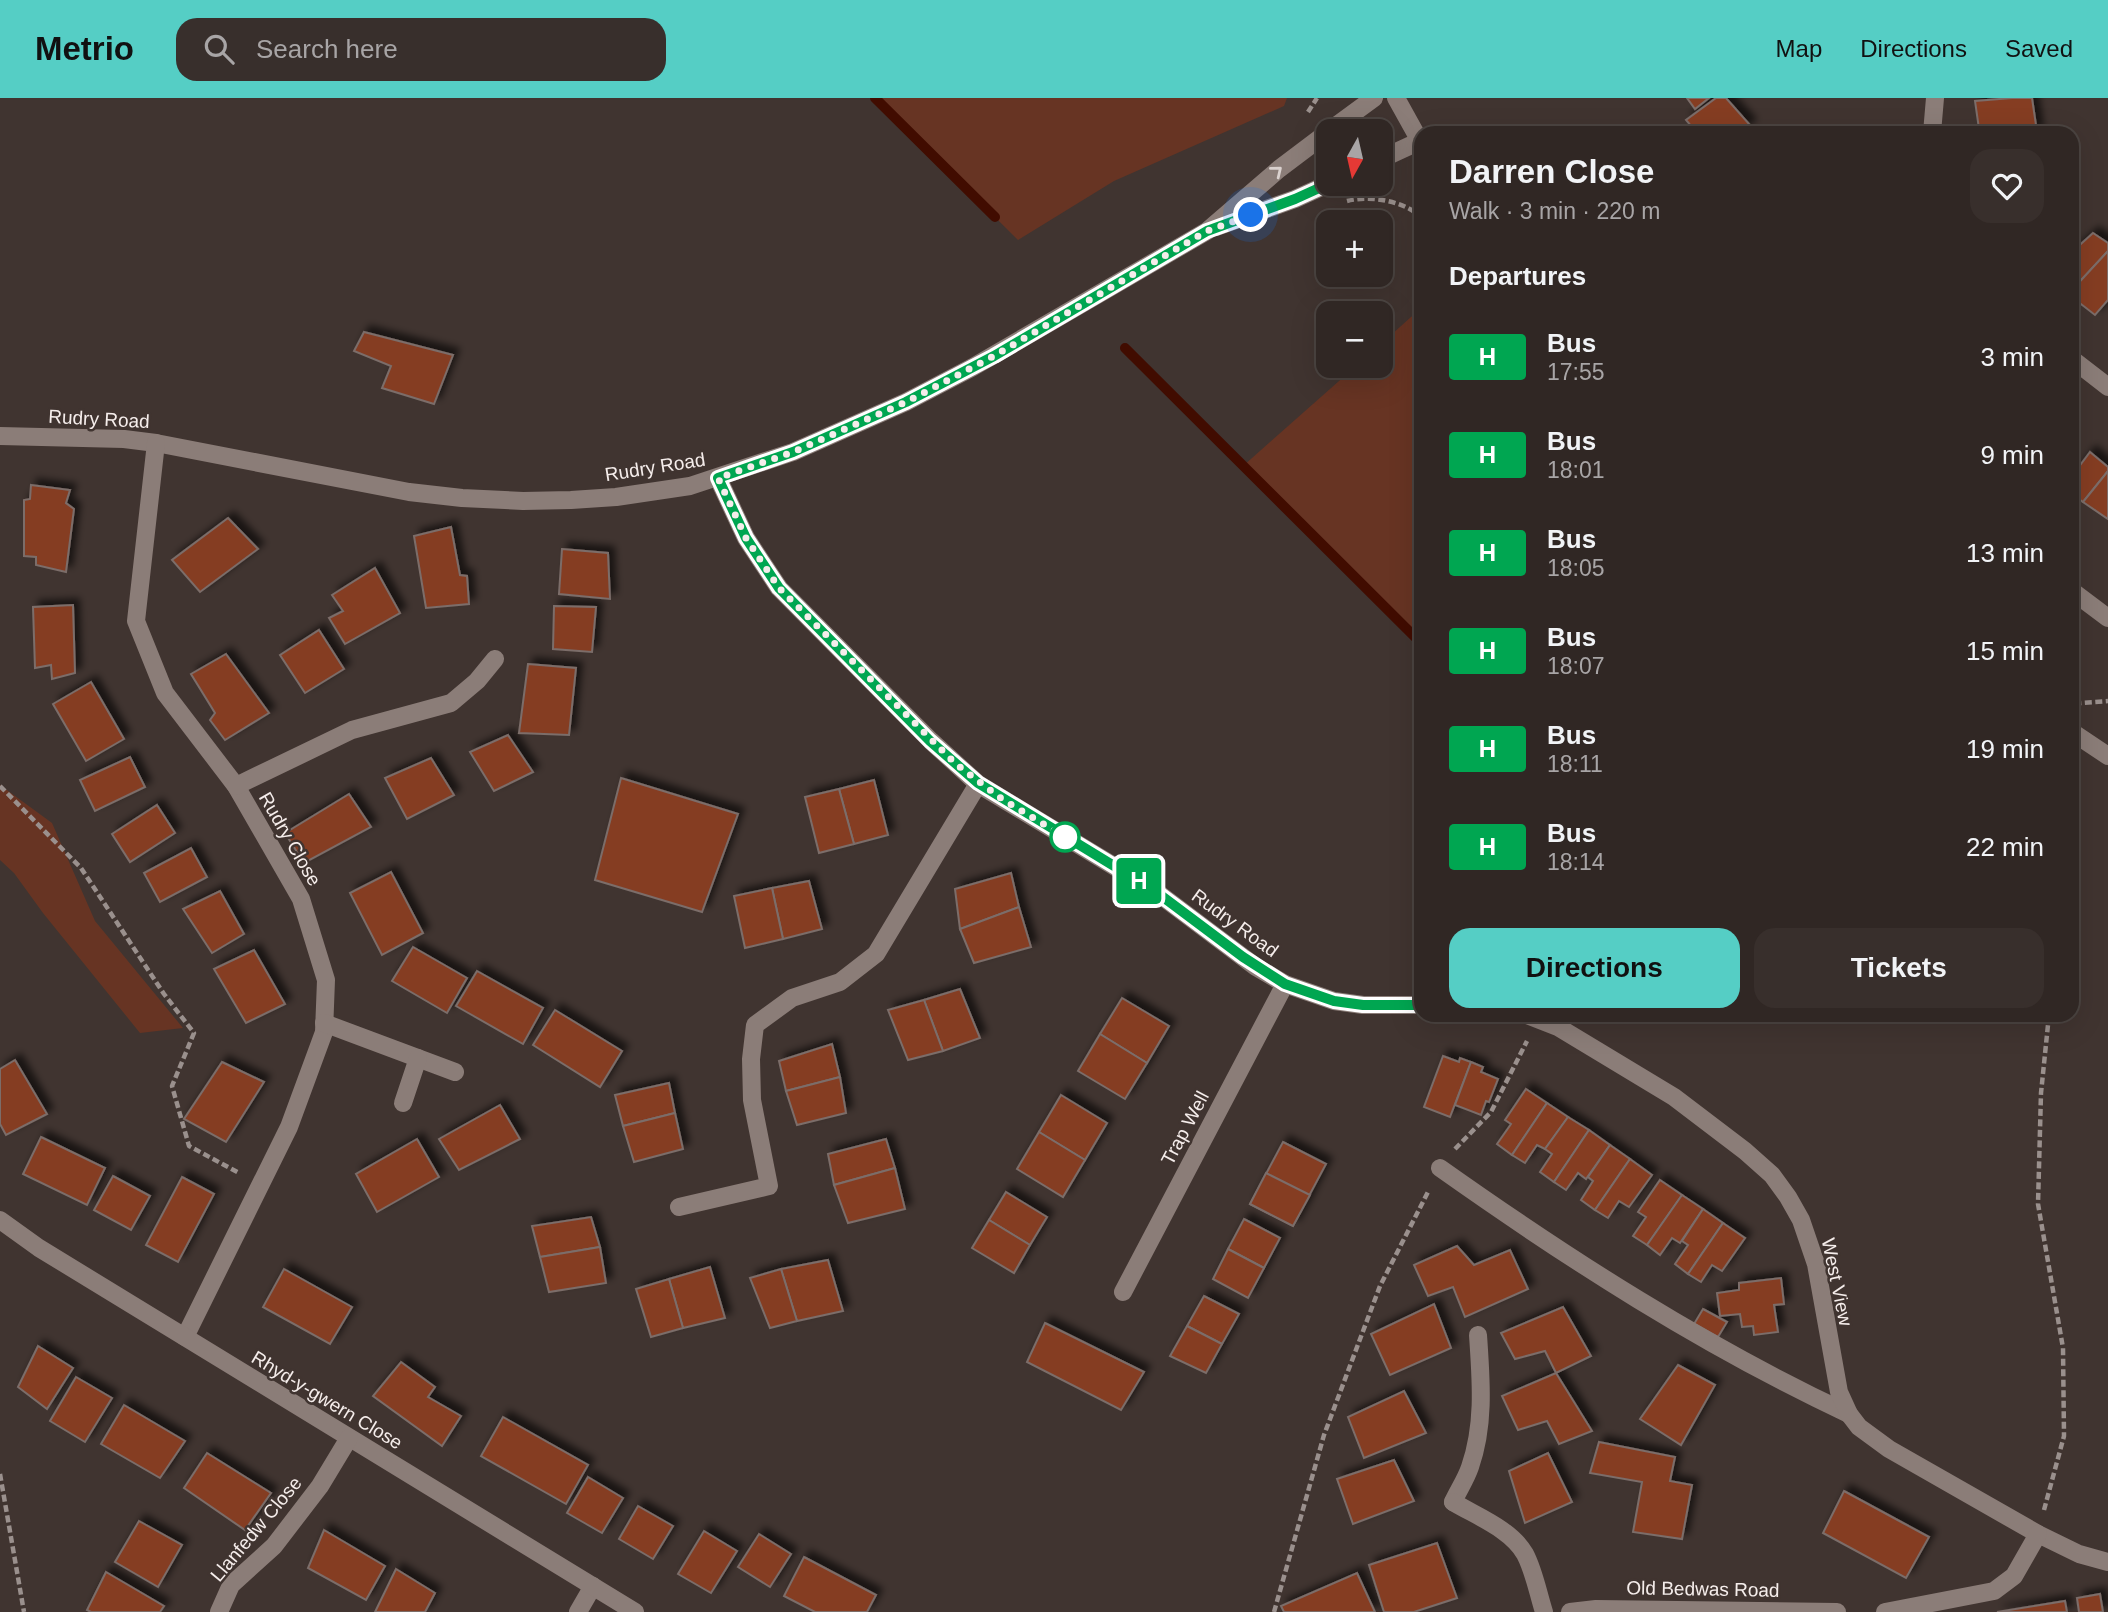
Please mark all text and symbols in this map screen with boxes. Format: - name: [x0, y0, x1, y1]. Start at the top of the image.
- search box: [176, 18, 666, 81]
- text: Metrio: [35, 30, 134, 67]
- icon: search: [200, 30, 238, 68]
- text: Search here: [256, 34, 398, 64]
- text: Map: [1776, 35, 1822, 62]
- text: Directions: [1860, 35, 1967, 62]
- text: Saved: [2005, 35, 2073, 62]
- north arrow: [1316, 119, 1393, 196]
- map controls: [1316, 119, 1393, 378]
- button: heart: [1970, 149, 2044, 223]
- text: Darren Close: [1449, 153, 1654, 190]
- one-way arrow: [1269, 166, 1281, 179]
- your location: [1233, 197, 1268, 232]
- text: Walk · 3 min · 220 m: [1449, 198, 1660, 224]
- button: +: [1316, 210, 1393, 287]
- text: Departures: [1449, 261, 1586, 291]
- button: −: [1316, 301, 1393, 378]
- text: Bus: [1547, 328, 1596, 358]
- text: 3 min: [1980, 342, 2044, 372]
- text: H: [1479, 343, 1496, 370]
- text: 17:55: [1547, 359, 1605, 385]
- street label: Rudry Road: [48, 406, 150, 432]
- text: Bus: [1547, 426, 1596, 456]
- text: 9 min: [1980, 440, 2044, 470]
- text: H: [1479, 441, 1496, 468]
- street label: Rudry Road: [603, 449, 707, 485]
- text: 18:01: [1547, 457, 1605, 483]
- text: Bus: [1547, 524, 1596, 554]
- text: 13 min: [1966, 538, 2044, 568]
- text: H: [1479, 539, 1496, 566]
- text: 18:05: [1547, 555, 1605, 581]
- text: Bus: [1547, 622, 1596, 652]
- text: 15 min: [1966, 636, 2044, 666]
- text: H: [1479, 637, 1496, 664]
- text: 18:07: [1547, 653, 1605, 679]
- text: Bus: [1547, 720, 1596, 750]
- text: 19 min: [1966, 734, 2044, 764]
- text: H: [1479, 735, 1496, 762]
- text: 18:11: [1547, 751, 1603, 777]
- street label: Rudry Close: [255, 788, 325, 890]
- text: Bus: [1547, 818, 1596, 848]
- unlabelled marker: [1050, 822, 1080, 852]
- text: 22 min: [1966, 832, 2044, 862]
- text: H: [1479, 833, 1496, 860]
- text: 18:14: [1547, 849, 1605, 875]
- line badge: H: [1116, 858, 1162, 904]
- text: H: [1130, 867, 1148, 894]
- street label: Rudry Road: [1188, 885, 1282, 961]
- button: Directions: [1449, 928, 1740, 1008]
- button: Tickets: [1754, 928, 2044, 1008]
- street label: Trap Well: [1157, 1088, 1213, 1168]
- street label: West View: [1817, 1236, 1857, 1328]
- street label: Rhyd-y-gwern Close: [248, 1347, 406, 1453]
- street label: Llanfedw Close: [206, 1472, 306, 1586]
- street label: Old Bedwas Road: [1626, 1577, 1780, 1601]

